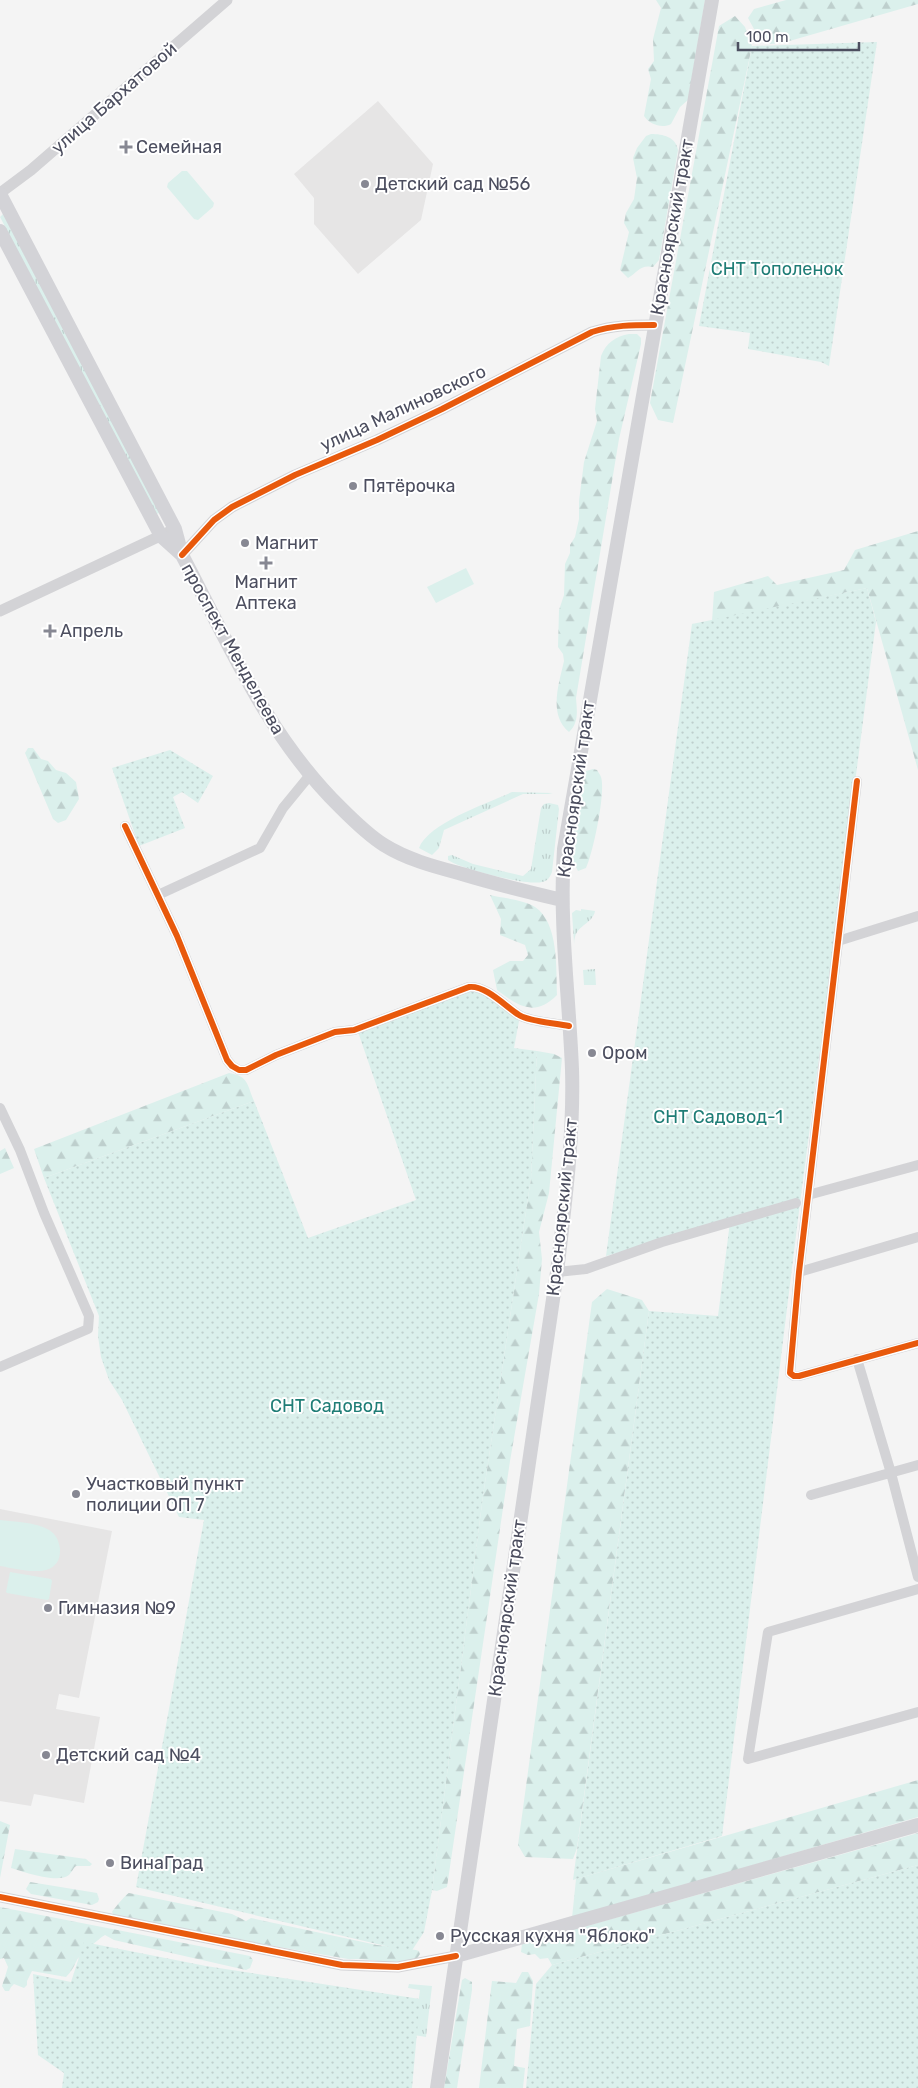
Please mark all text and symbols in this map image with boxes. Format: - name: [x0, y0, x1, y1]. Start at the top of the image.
- scale bar: [738, 20, 859, 52]
- text: 100 m: [746, 28, 788, 46]
- street label: улица Бархатовой: [47, 38, 181, 158]
- place label: Семейная: [136, 136, 222, 158]
- street label: Красноярский тракт: [646, 137, 698, 317]
- marker: Семейная: [120, 141, 132, 153]
- place label: Детский сад №56: [375, 173, 531, 195]
- marker: Детский сад №56: [359, 178, 371, 190]
- park label: СНТ Тополенок: [711, 258, 844, 280]
- street label: улица Малиновского: [317, 360, 489, 456]
- place label: Пятёрочка: [363, 475, 456, 497]
- marker: Пятёрочка: [347, 480, 359, 492]
- place label: Магнит: [255, 532, 318, 554]
- marker: Магнит: [239, 537, 251, 549]
- marker: Магнит Аптека: [260, 557, 272, 569]
- street label: проспект Менделеева: [177, 560, 289, 738]
- place label: Магнит Аптека: [234, 571, 298, 614]
- place label: Апрель: [60, 620, 123, 642]
- marker: Апрель: [44, 625, 56, 637]
- street label: Красноярский тракт: [553, 699, 599, 879]
- place label: Ором: [602, 1042, 648, 1064]
- marker: Ором: [586, 1047, 598, 1059]
- park label: СНТ Садовод-1: [653, 1106, 783, 1128]
- street label: Красноярский тракт: [542, 1117, 582, 1297]
- park label: СНТ Садовод: [270, 1395, 384, 1417]
- place label: Участковый пункт полиции ОП 7: [86, 1473, 244, 1516]
- marker: Участковый пункт полиции ОП 7: [70, 1488, 82, 1500]
- street label: Красноярский тракт: [484, 1518, 530, 1698]
- place label: Гимназия №9: [58, 1597, 176, 1619]
- marker: Гимназия №9: [42, 1602, 54, 1614]
- place label: Детский сад №4: [56, 1744, 201, 1766]
- marker: Детский сад №4: [40, 1749, 52, 1761]
- place label: ВинаГрад: [120, 1852, 203, 1874]
- marker: ВинаГрад: [104, 1857, 116, 1869]
- place label: Русская кухня "Яблоко": [450, 1925, 655, 1947]
- marker: Русская кухня "Яблоко": [434, 1930, 446, 1942]

